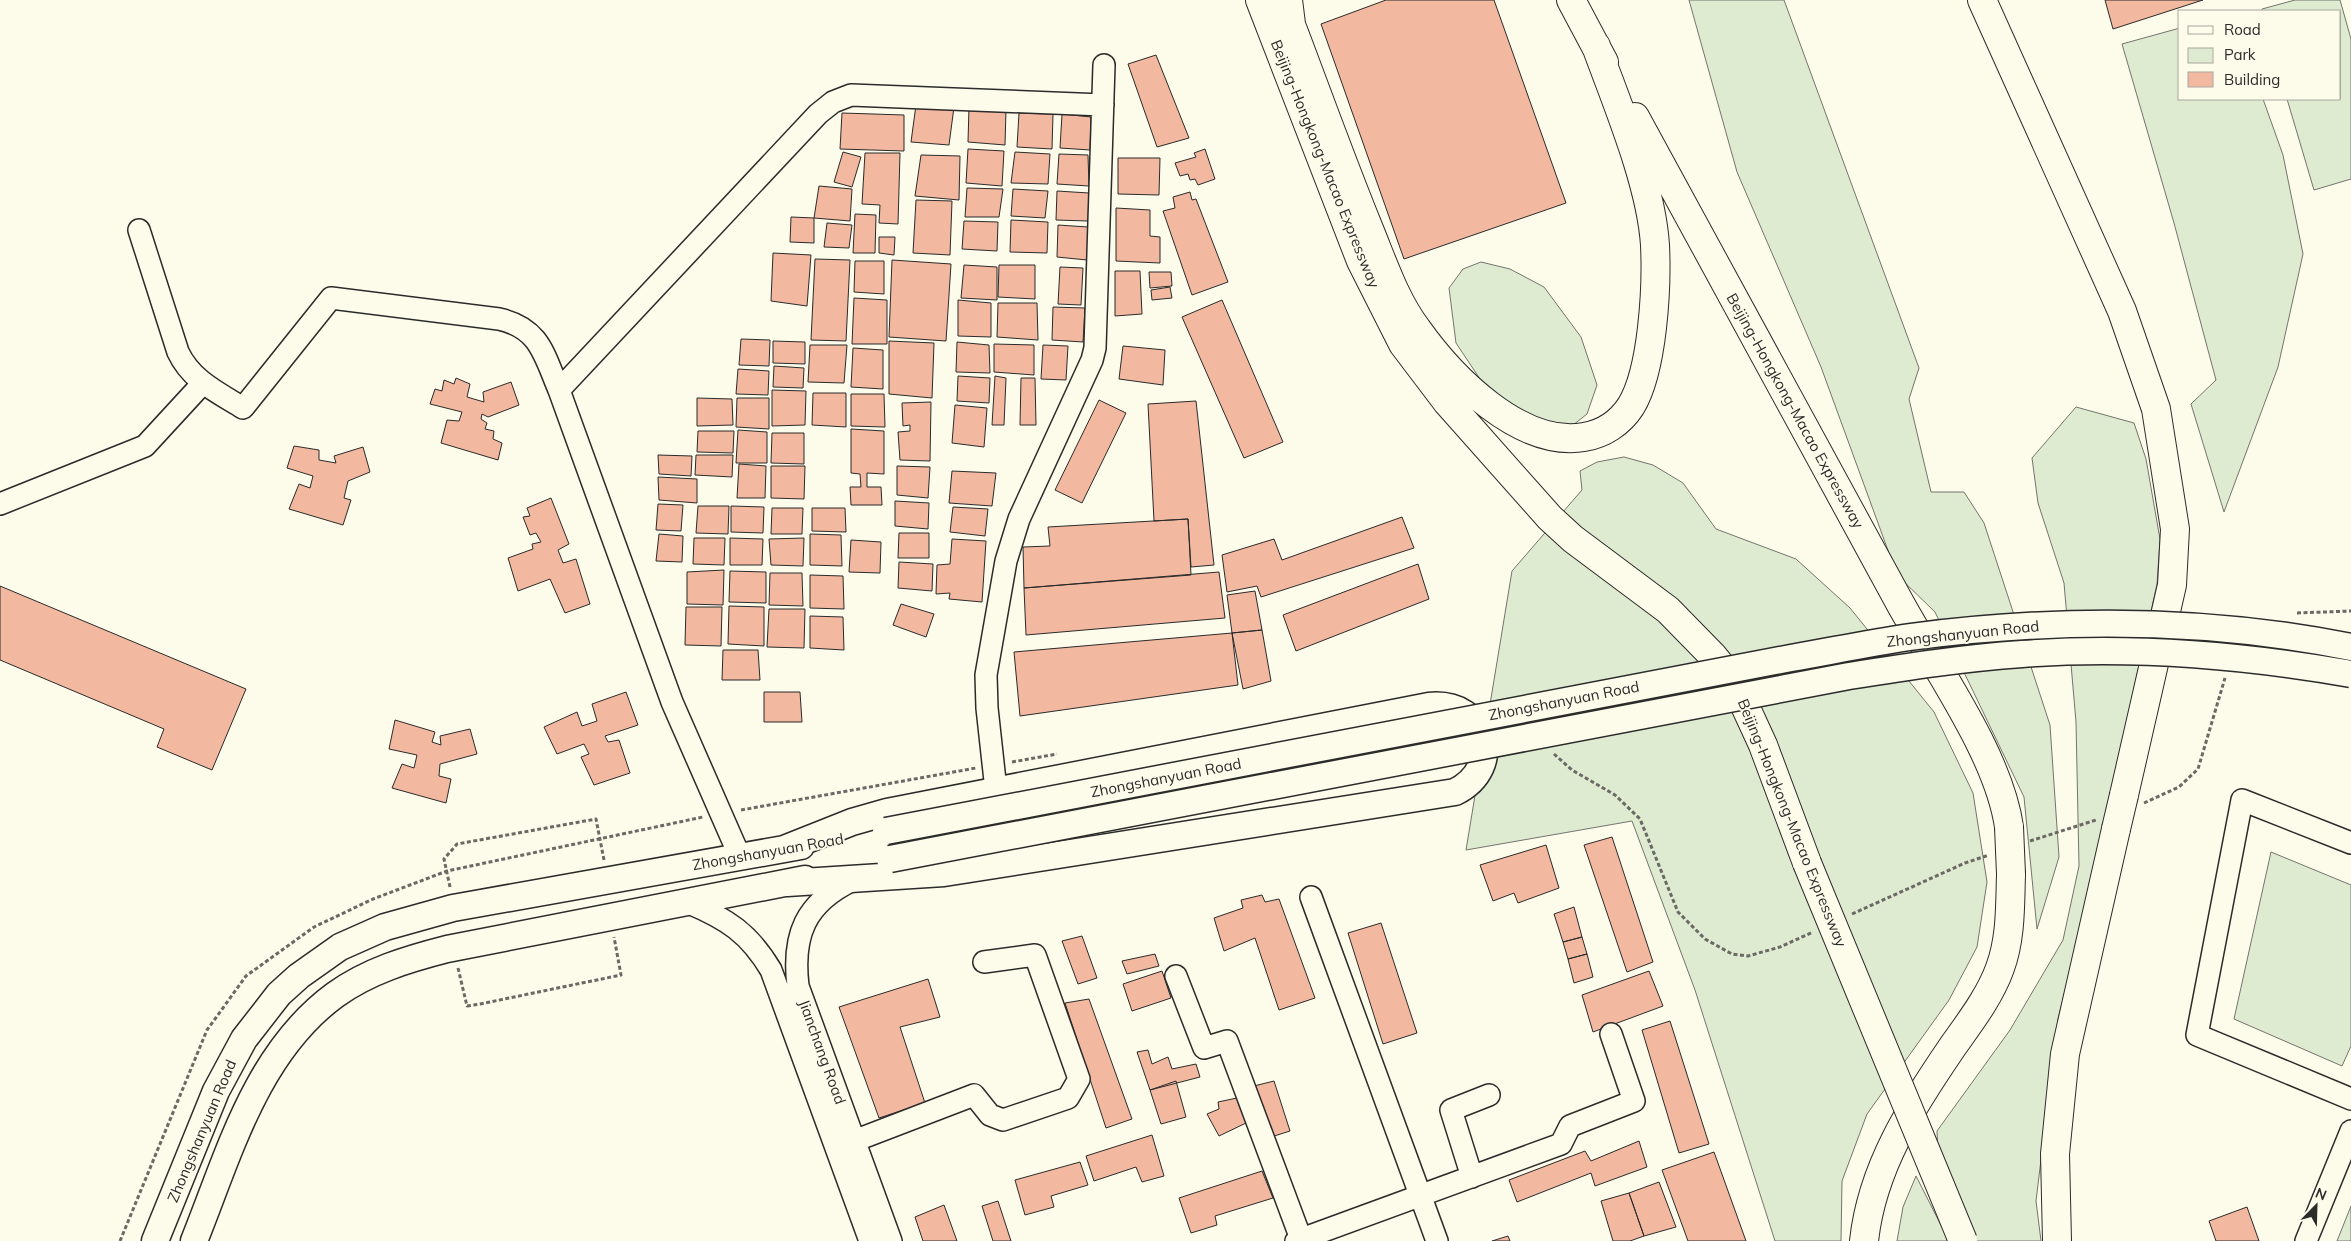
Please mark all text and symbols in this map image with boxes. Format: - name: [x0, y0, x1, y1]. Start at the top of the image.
- legend: [2178, 10, 2341, 100]
- text: Road: [2224, 20, 2261, 39]
- street label: Beijing-Hongkong-Macao Expressway: [1267, 37, 1384, 291]
- text: Park: [2224, 45, 2256, 64]
- text: Building: [2224, 70, 2280, 89]
- street label: Beijing-Hongkong-Macao Expressway: [1723, 290, 1868, 532]
- street label: Zhongshanyuan Road: [1886, 616, 2040, 651]
- street label: Zhongshanyuan Road: [1487, 677, 1641, 724]
- street label: Beijing-Hongkong-Macao Expressway: [1734, 696, 1851, 950]
- street label: Zhongshanyuan Road: [1089, 754, 1243, 801]
- street label: Zhongshanyuan Road: [691, 829, 845, 874]
- street label: Jianchang Road: [795, 997, 850, 1107]
- street label: Zhongshanyuan Road: [163, 1057, 240, 1205]
- north arrow: [2291, 1181, 2341, 1231]
- text: N: [2313, 1184, 2329, 1204]

